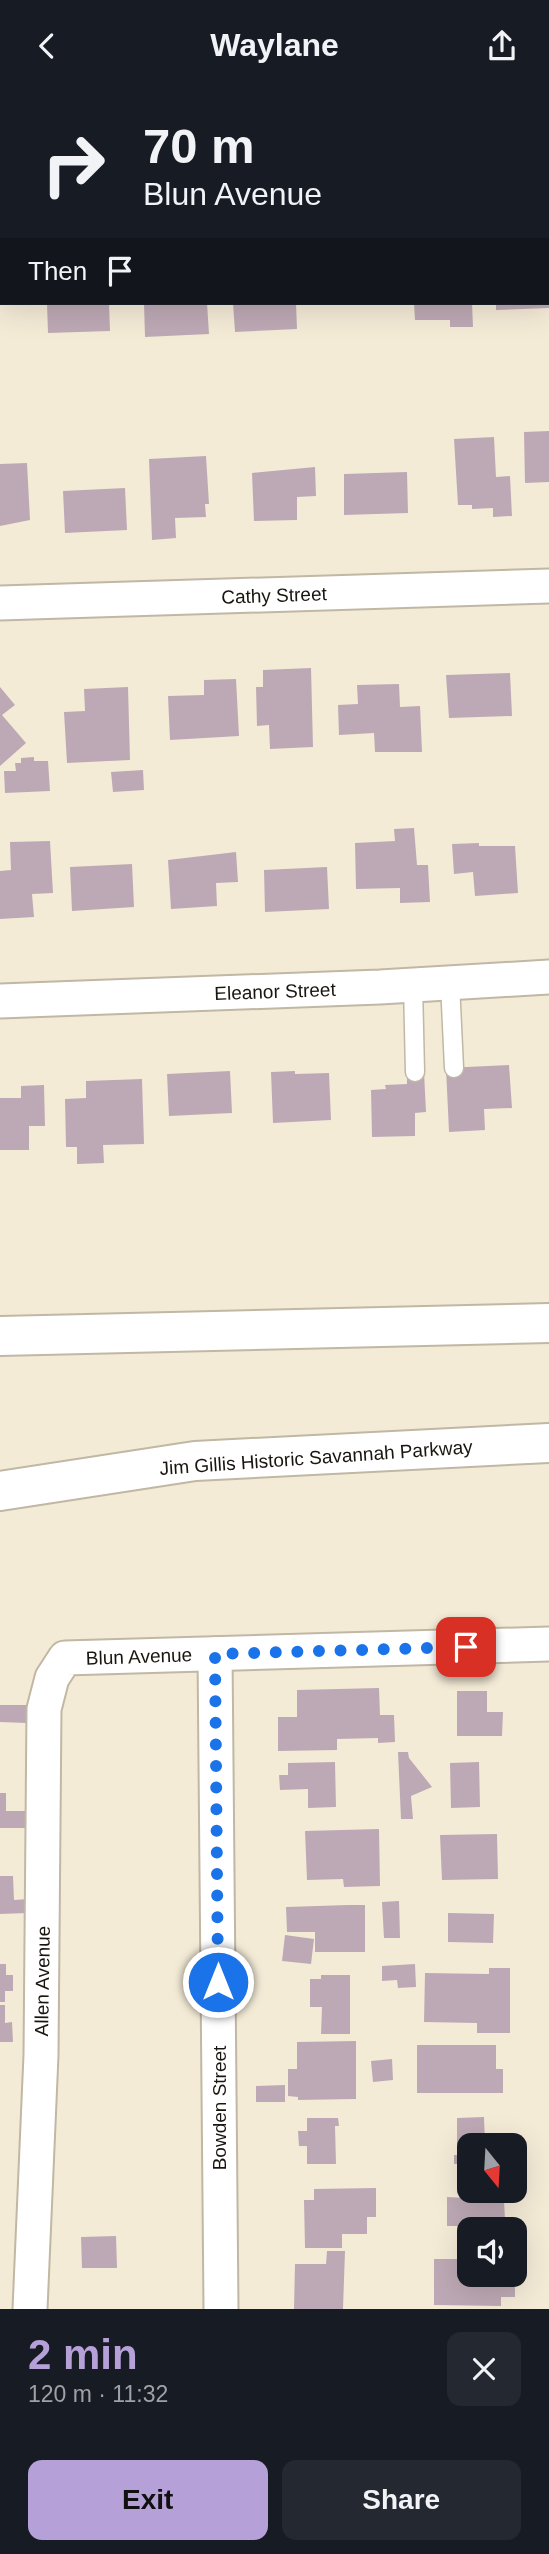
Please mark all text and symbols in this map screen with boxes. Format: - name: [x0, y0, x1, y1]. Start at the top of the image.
- icon: back: [28, 27, 66, 65]
- text: Waylane: [210, 27, 339, 63]
- icon: share: [483, 27, 521, 65]
- icon: right: [28, 119, 119, 210]
- text: 70 m: [143, 119, 255, 173]
- text: Blun Avenue: [143, 176, 322, 212]
- icon: arrive: [101, 252, 139, 290]
- text: Then: [28, 256, 87, 286]
- street label: Cathy Street: [221, 583, 328, 608]
- street label: Eleanor Street: [214, 979, 337, 1004]
- street label: Jim Gillis Historic Savannah Parkway: [159, 1436, 474, 1479]
- pin: [436, 1617, 496, 1677]
- icon: arrive: [447, 1628, 485, 1666]
- street label: Blun Avenue: [86, 1644, 193, 1669]
- street label: Allen Avenue: [31, 1926, 54, 2036]
- position arrow: [181, 1945, 255, 2019]
- street label: Bowden Street: [209, 2045, 230, 2170]
- north arrow: [457, 2133, 527, 2203]
- map controls: [457, 2133, 527, 2287]
- button: sound: [457, 2217, 527, 2287]
- text: 2 min: [28, 2331, 138, 2378]
- button: close: [447, 2332, 521, 2406]
- text: 120 m · 11:32: [28, 2381, 168, 2407]
- button: Exit: [28, 2460, 268, 2540]
- button: Share: [282, 2460, 521, 2540]

